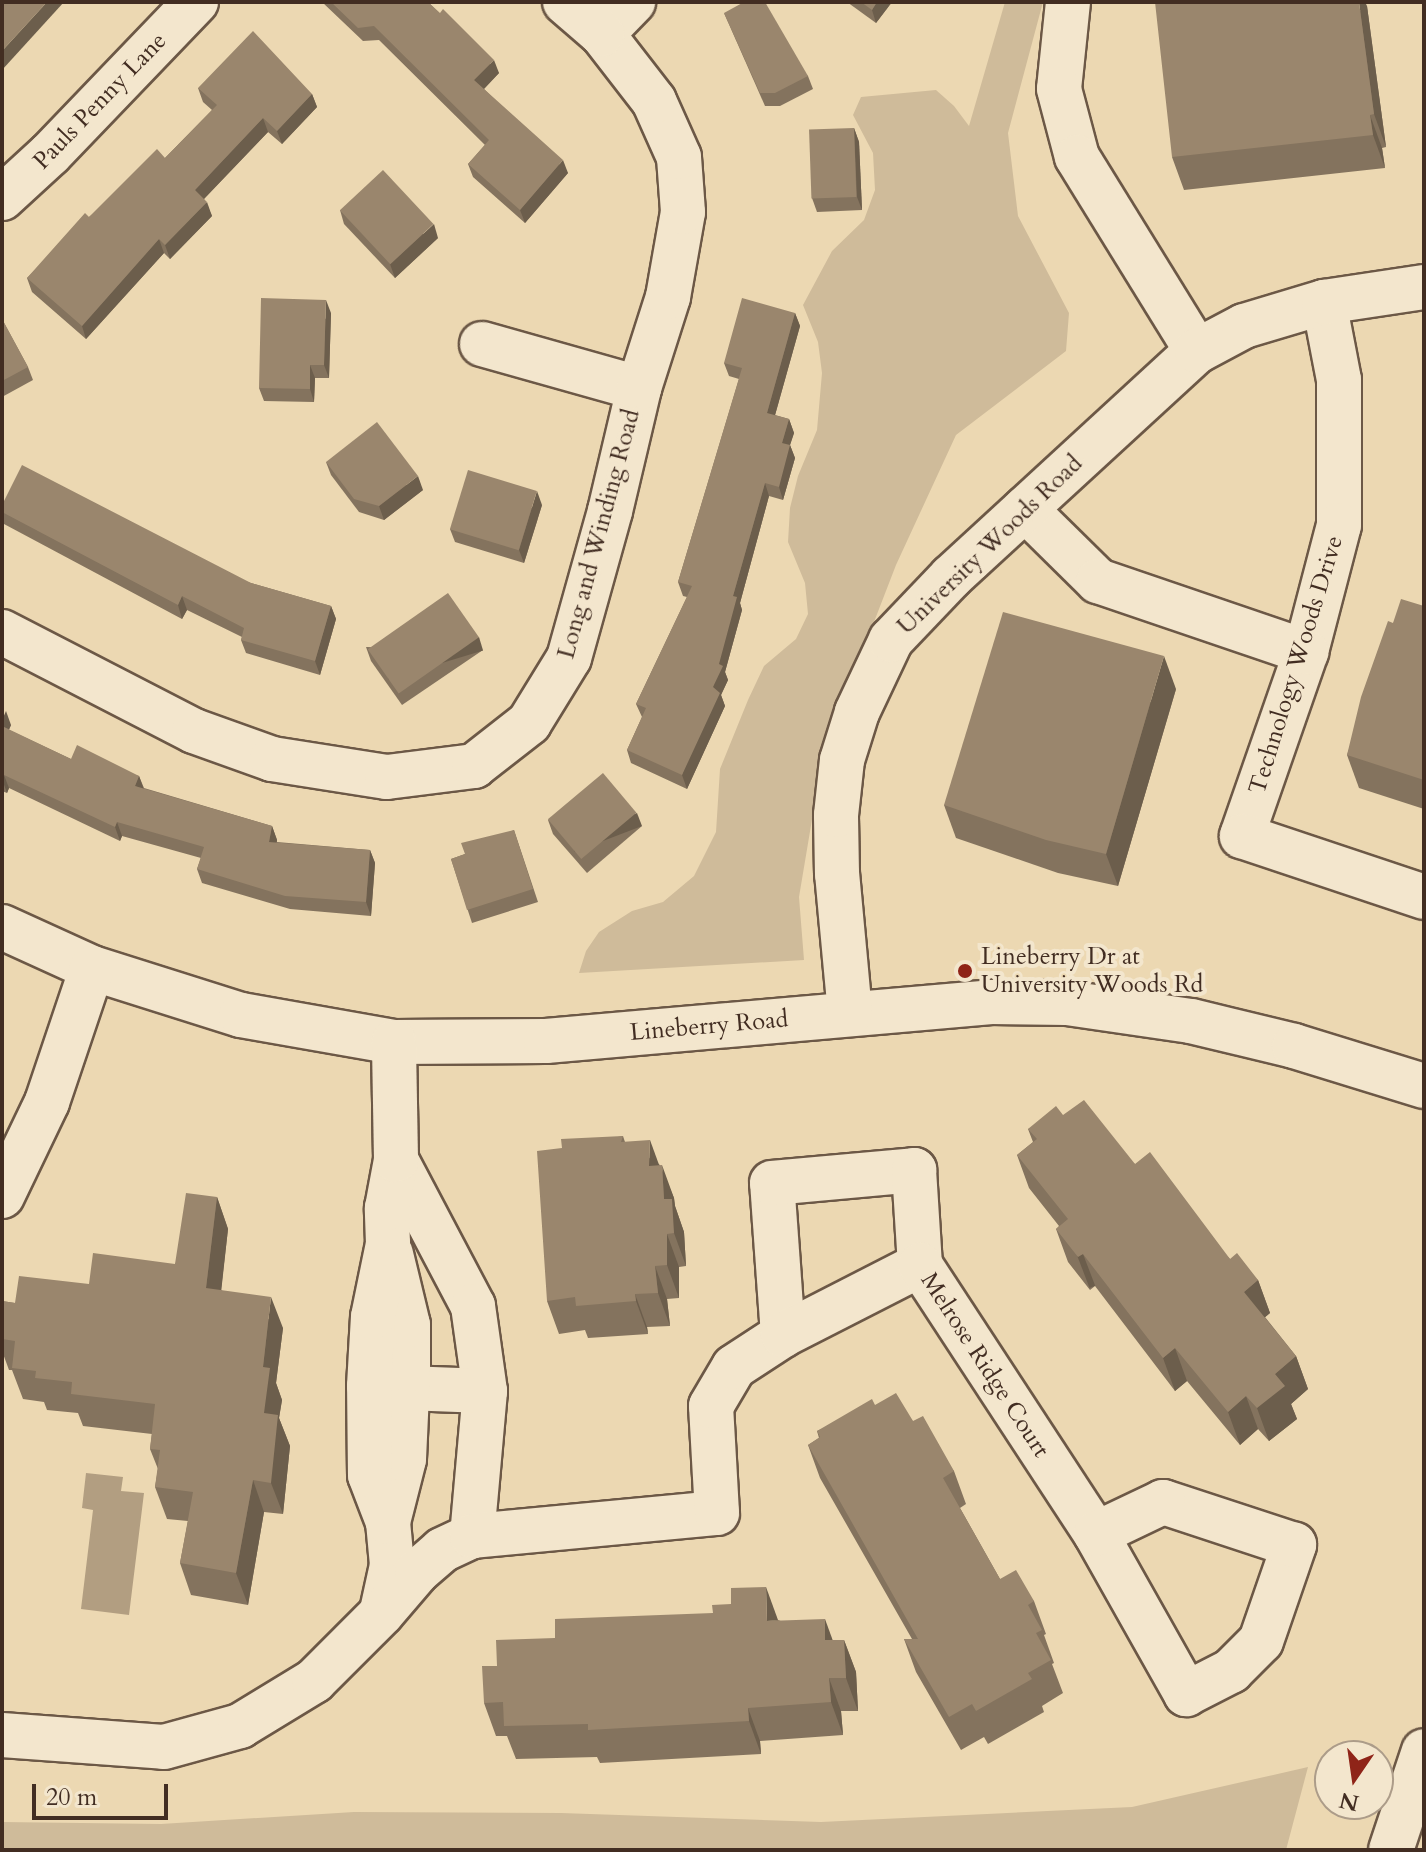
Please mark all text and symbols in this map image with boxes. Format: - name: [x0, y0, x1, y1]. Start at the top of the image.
- street label: Pauls Penny Lane: [27, 27, 173, 175]
- street label: Long and Winding Road: [552, 406, 646, 662]
- street label: University Woods Road: [892, 449, 1088, 641]
- street label: Technology Woods Drive: [1243, 532, 1349, 798]
- place label: Lineberry Dr at University Woods Rd: [981, 943, 1203, 999]
- marker: Lineberry Dr at University Woods Rd: [956, 962, 974, 980]
- street label: Lineberry Road: [629, 1005, 789, 1047]
- street label: Melrose Ridge Court: [915, 1267, 1055, 1463]
- north arrow: [1314, 1740, 1394, 1820]
- scale bar: [36, 1768, 172, 1818]
- text: 20 m: [46, 1781, 97, 1814]
- text: N: [1336, 1785, 1362, 1818]

